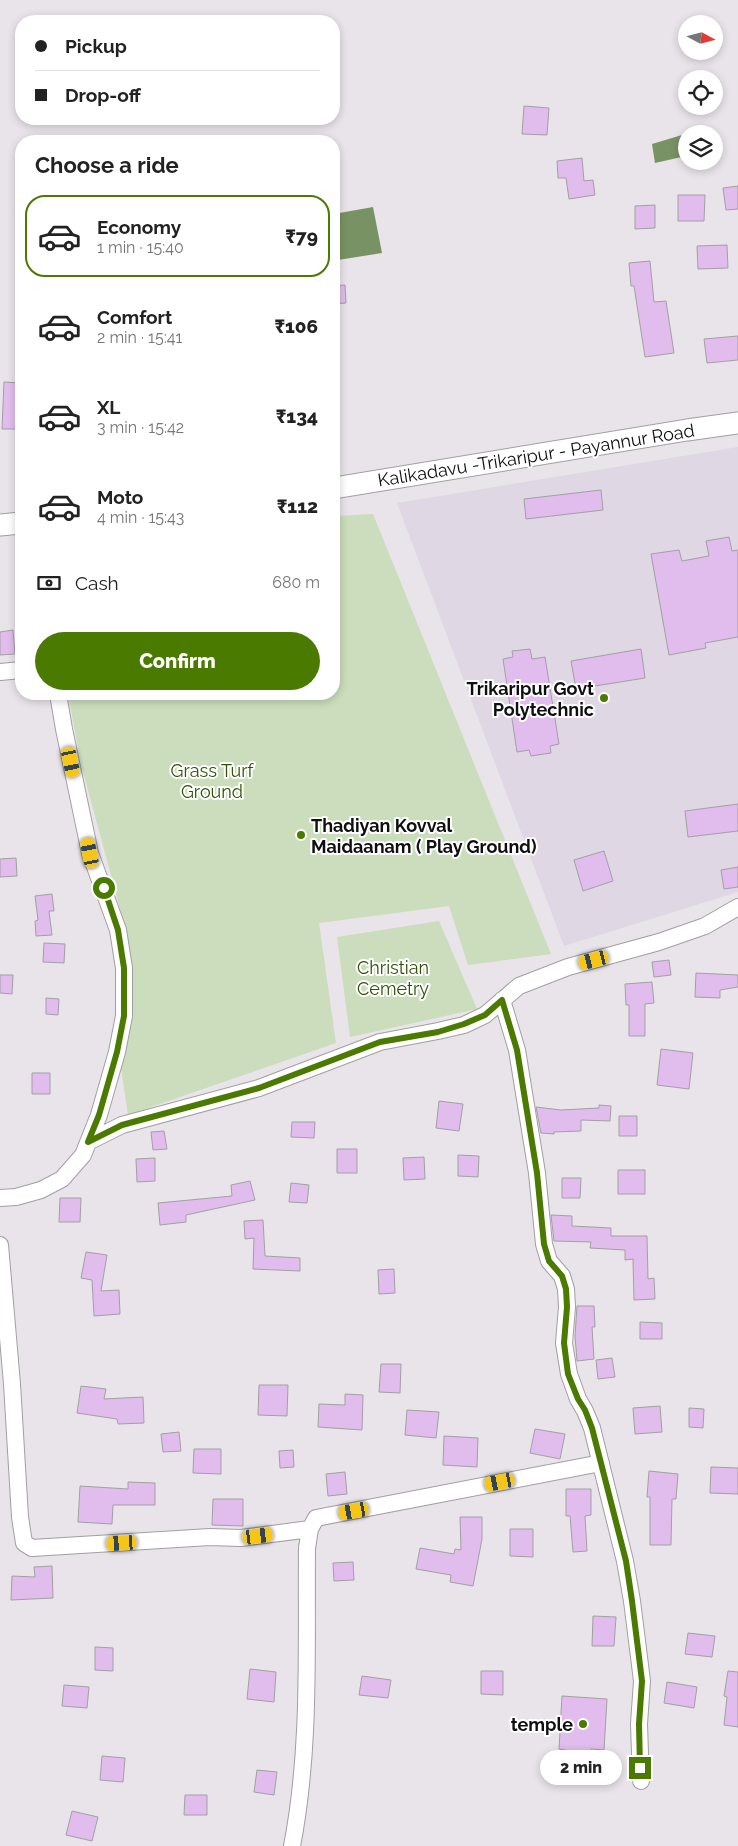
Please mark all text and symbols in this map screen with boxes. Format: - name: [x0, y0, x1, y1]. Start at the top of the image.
- north arrow: [678, 15, 722, 60]
- map controls: [678, 15, 723, 170]
- text: Pickup: [65, 35, 127, 57]
- button: locate: [678, 70, 723, 115]
- text: Drop-off: [65, 84, 141, 106]
- button: layers: [678, 125, 723, 170]
- text: Choose a ride: [35, 152, 179, 178]
- icon: car: [37, 214, 82, 259]
- text: Economy: [97, 216, 181, 238]
- text: ₹79: [285, 225, 318, 247]
- text: 1 min · 15:40: [97, 238, 184, 257]
- icon: car: [37, 304, 82, 349]
- text: Comfort: [97, 306, 172, 328]
- text: ₹106: [274, 315, 318, 337]
- text: 2 min · 15:41: [97, 328, 182, 347]
- icon: car: [37, 394, 82, 439]
- text: XL: [97, 396, 120, 418]
- text: ₹134: [276, 405, 318, 427]
- text: 3 min · 15:42: [97, 418, 184, 437]
- street label: Kalikadavu -Trikaripur - Payannur Road: [376, 420, 696, 490]
- icon: car: [37, 484, 82, 529]
- text: Moto: [97, 486, 143, 508]
- text: ₹112: [277, 495, 318, 517]
- text: 4 min · 15:43: [97, 508, 184, 527]
- icon: cash: [35, 569, 63, 597]
- text: Cash: [75, 572, 119, 594]
- text: 680 m: [272, 573, 320, 592]
- button: Confirm: [35, 632, 320, 690]
- place label: Trikaripur Govt Polytechnic: [466, 678, 594, 720]
- marker: Trikaripur Govt Polytechnic: [598, 692, 610, 704]
- car: [60, 746, 81, 778]
- park label: Grass Turf Ground: [171, 760, 254, 802]
- place label: Thadiyan Kovval Maidaanam ( Play Ground): [311, 815, 536, 857]
- marker: Thadiyan Kovval Maidaanam ( Play Ground): [295, 829, 307, 841]
- car: [79, 837, 100, 869]
- route start: [93, 877, 115, 899]
- car: [577, 949, 610, 971]
- park label: Christian Cemetry: [357, 957, 429, 999]
- car: [483, 1472, 516, 1492]
- car: [337, 1501, 370, 1521]
- car: [242, 1527, 273, 1545]
- car: [106, 1535, 137, 1551]
- place label: temple: [511, 1714, 573, 1735]
- marker: temple: [577, 1718, 589, 1730]
- callout: 2 min: [540, 1750, 622, 1786]
- route end: [629, 1757, 651, 1779]
- text: 2 min: [560, 1758, 602, 1777]

